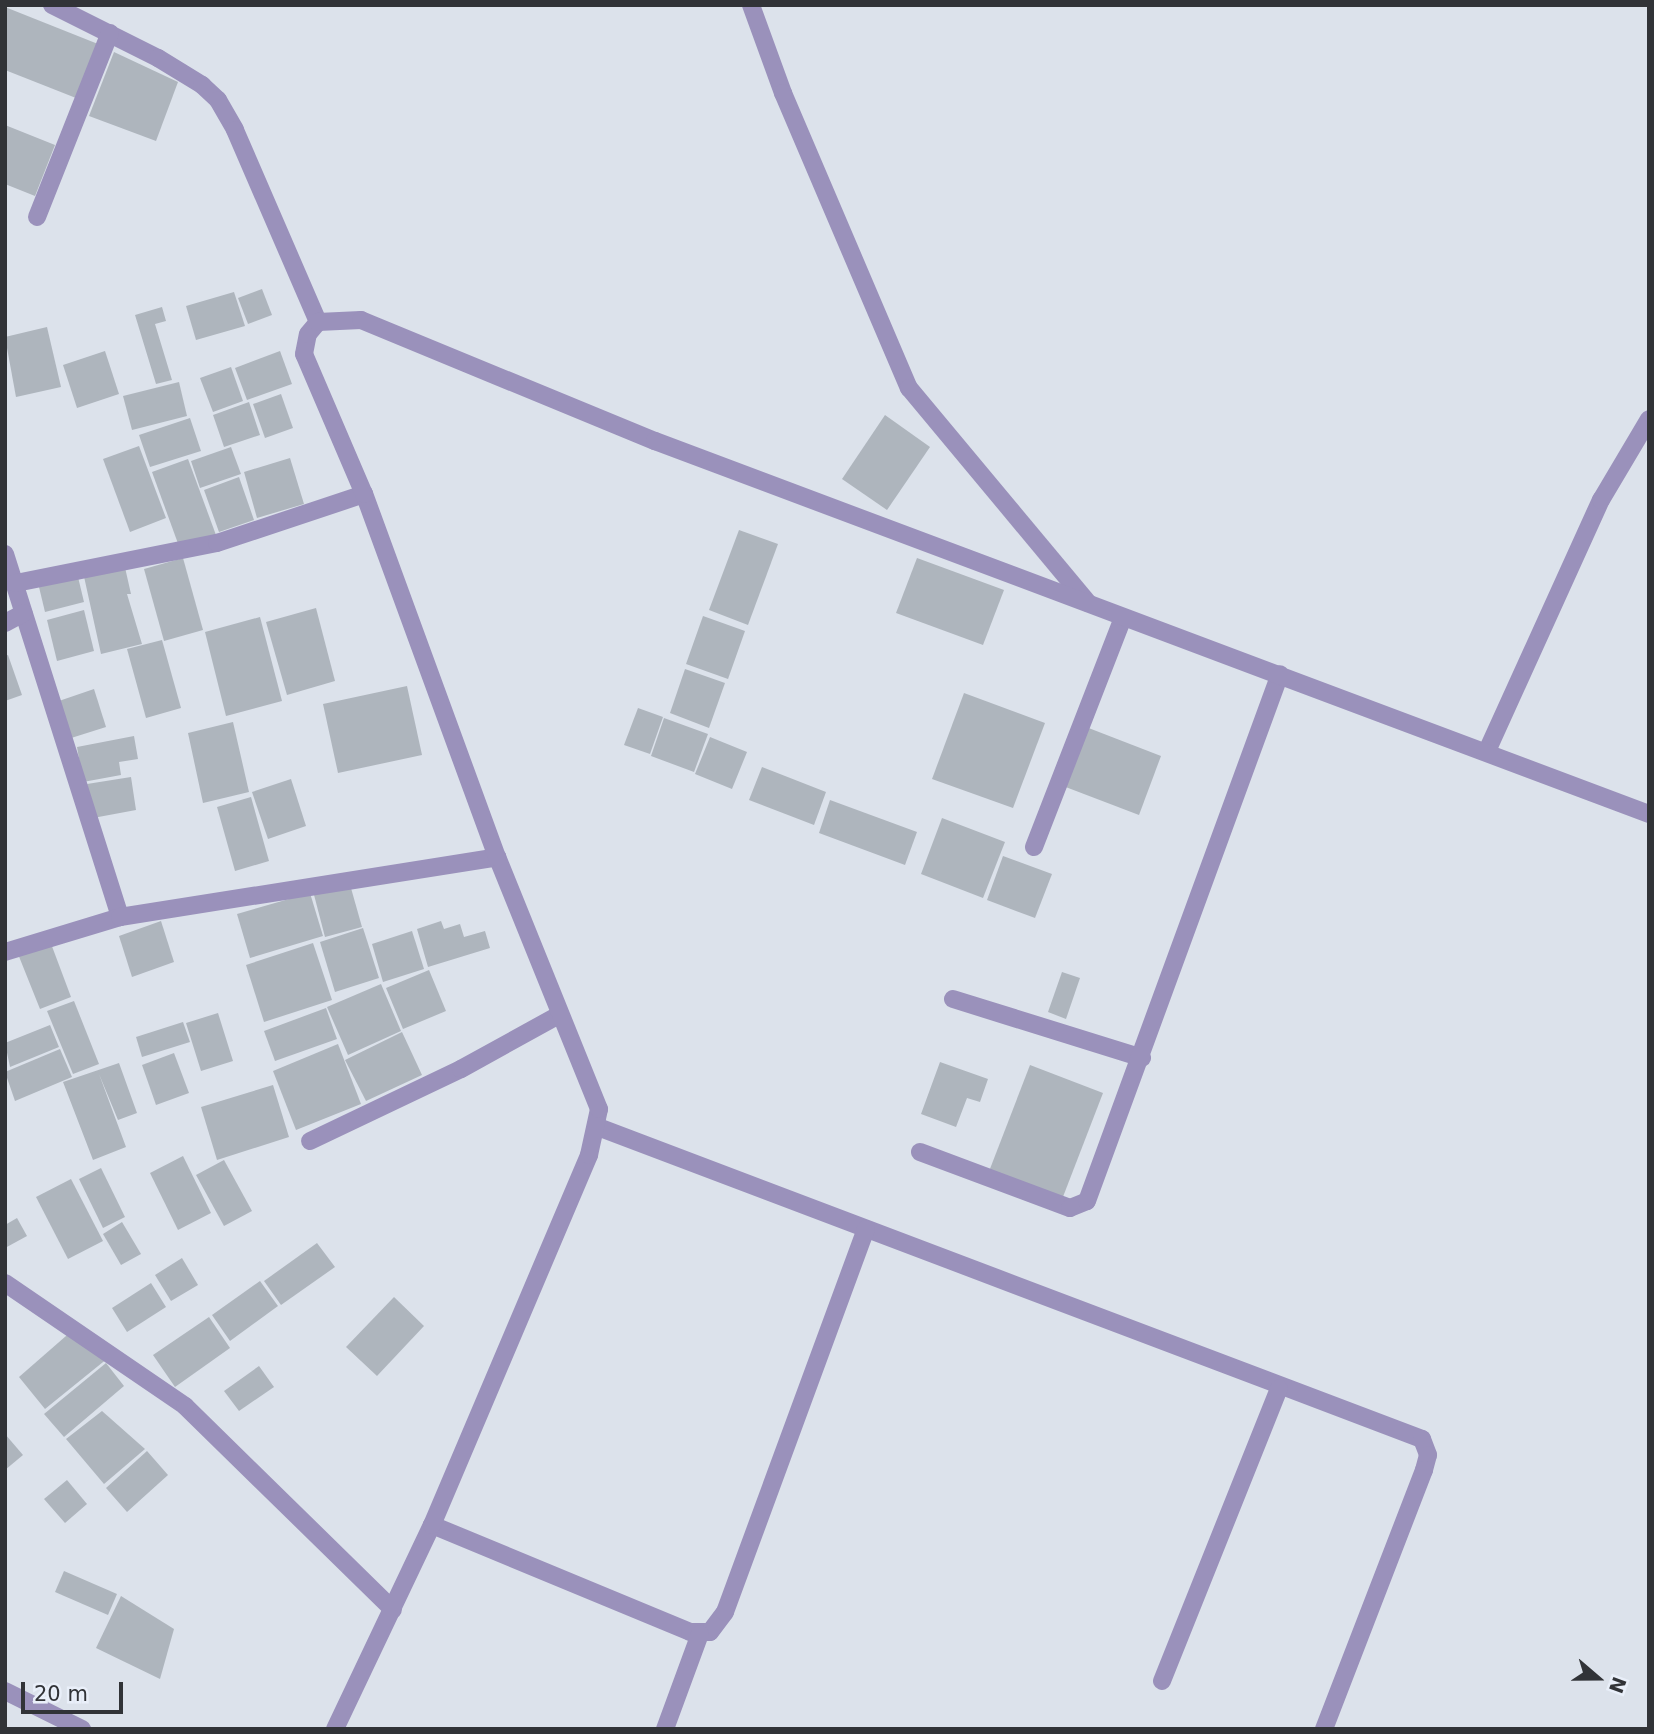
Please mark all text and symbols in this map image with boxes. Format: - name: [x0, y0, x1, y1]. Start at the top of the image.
- north arrow: [1563, 1643, 1633, 1713]
- scale bar: [24, 1668, 126, 1712]
- text: N: [1605, 1674, 1631, 1696]
- text: 20 m: [34, 1682, 88, 1706]

